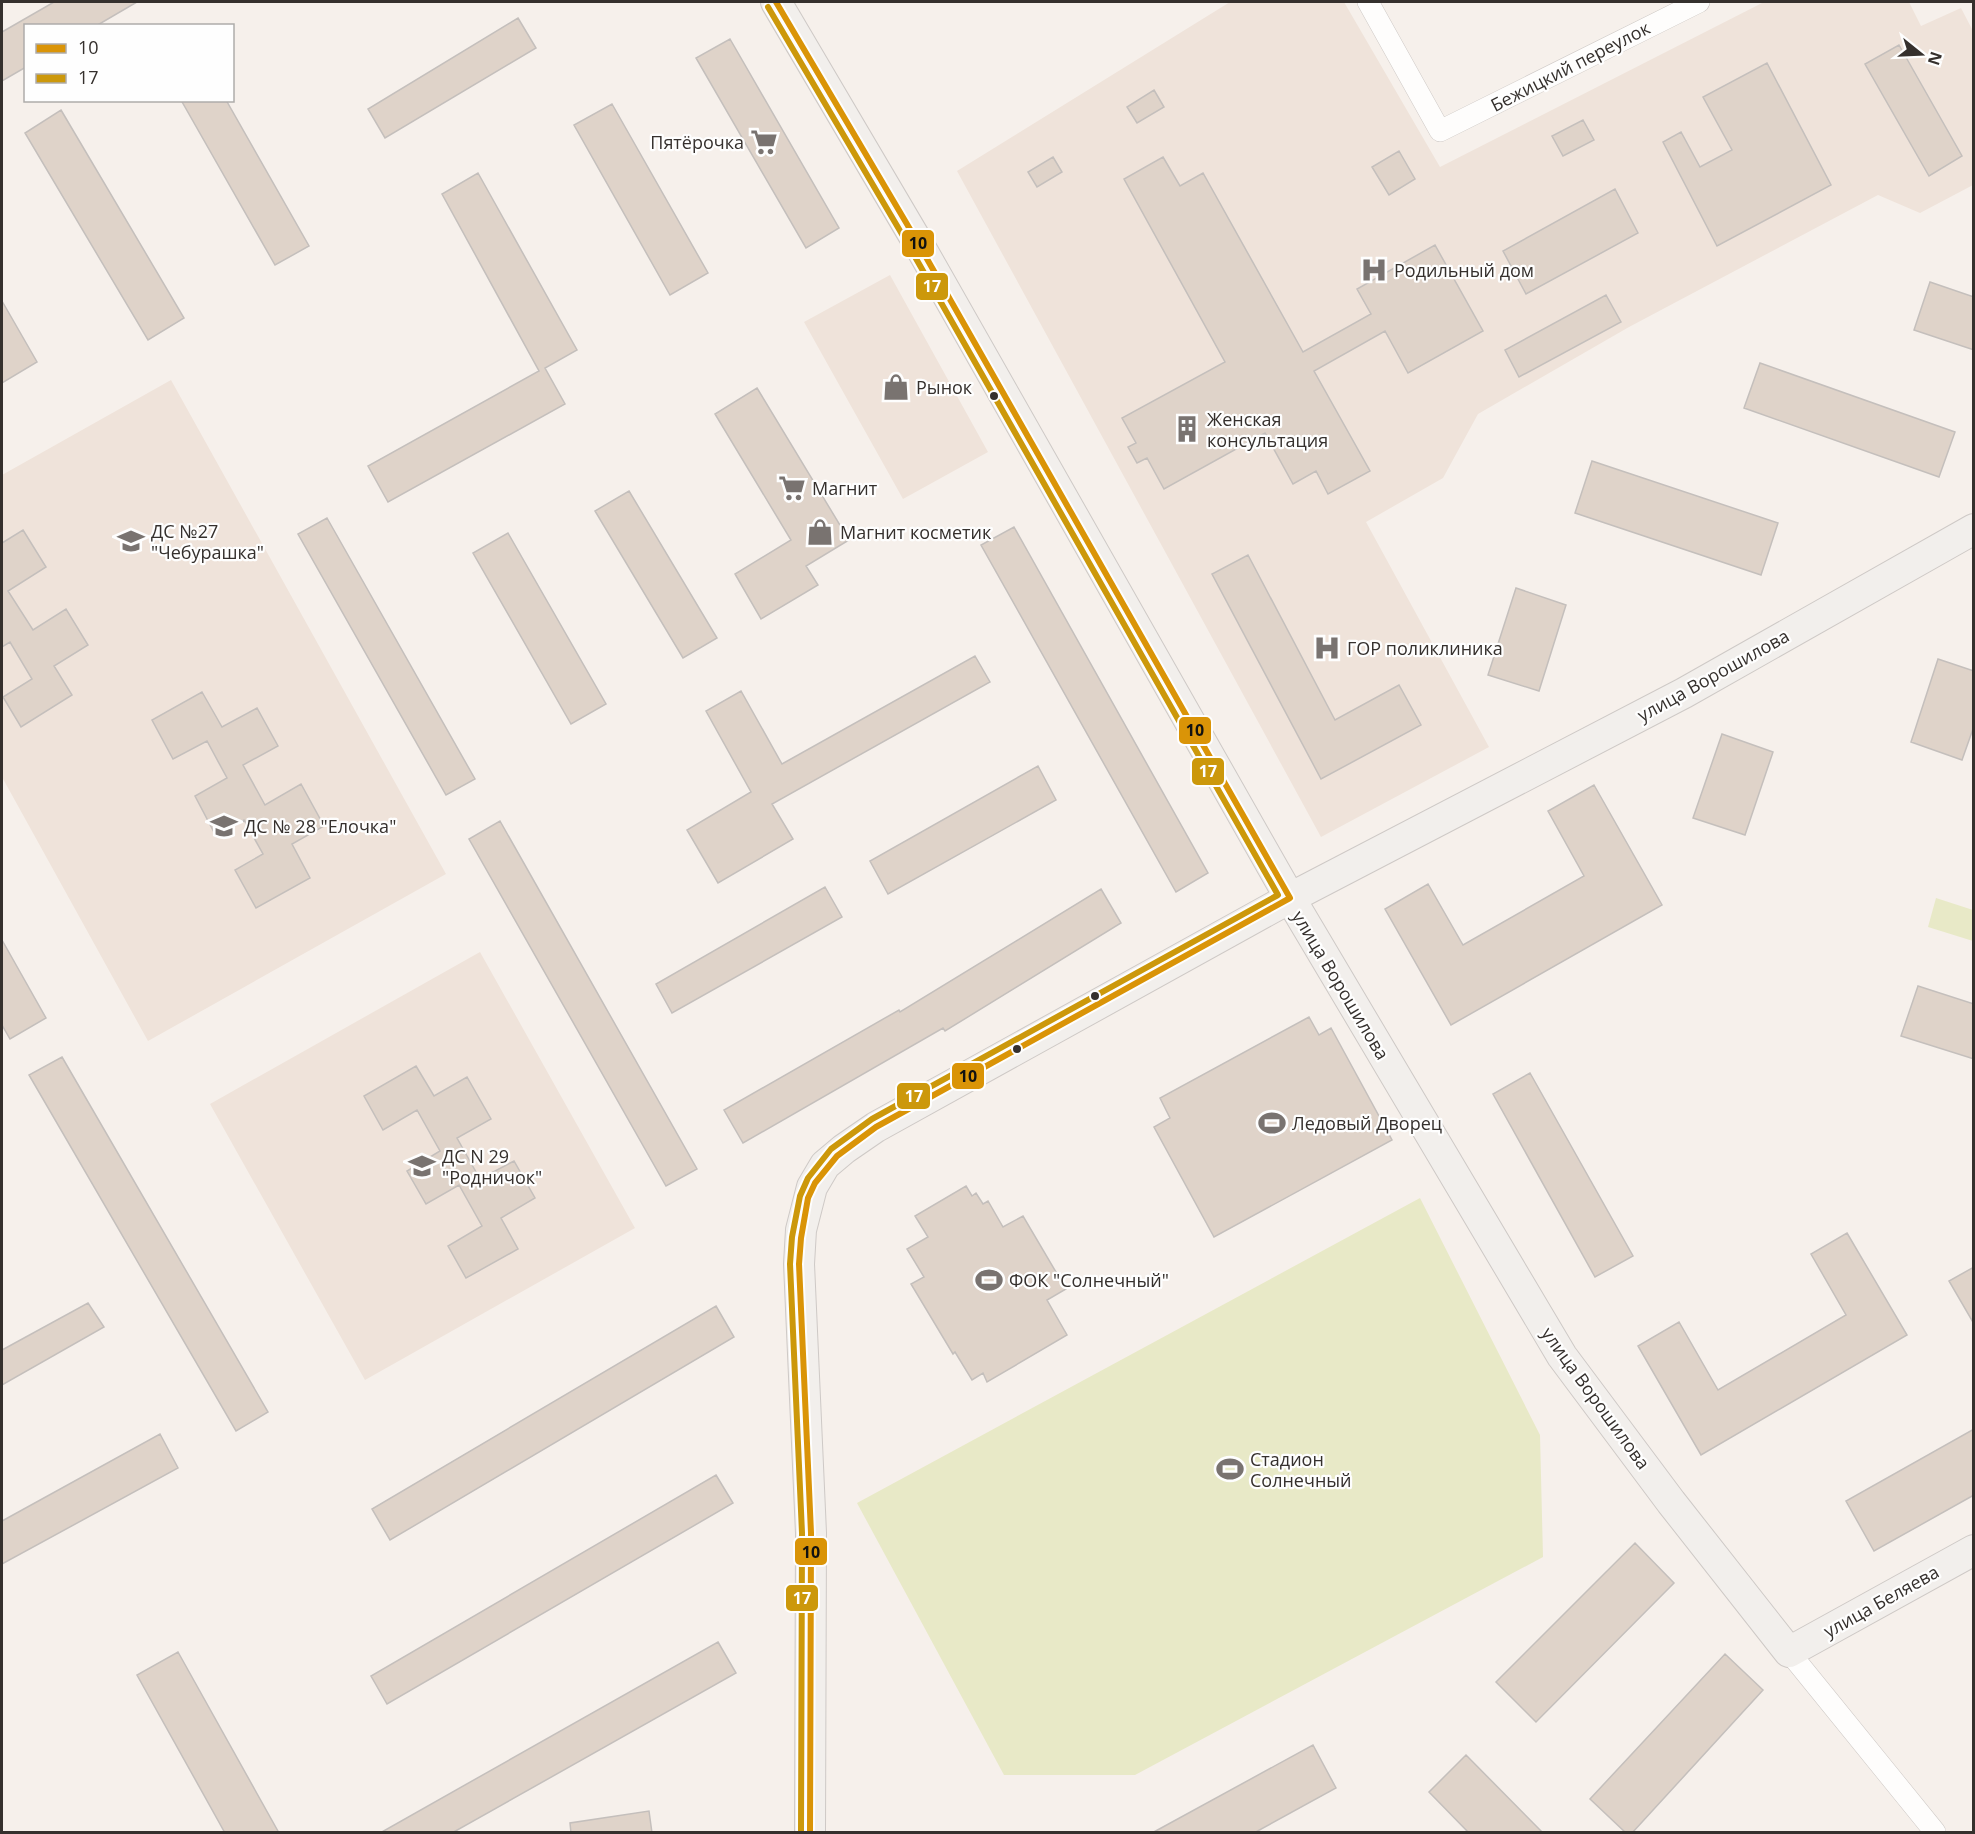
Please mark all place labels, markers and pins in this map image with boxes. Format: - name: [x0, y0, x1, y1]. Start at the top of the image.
- supermarket icon: Пятёрочка: [749, 127, 779, 157]
- place label: Пятёрочка: [650, 130, 744, 154]
- hospital icon: Родильный дом: [1359, 255, 1389, 285]
- place label: Родильный дом: [1394, 258, 1534, 282]
- shop icon: Рынок: [881, 372, 911, 402]
- place label: Рынок: [916, 375, 973, 399]
- unlabelled marker: [988, 390, 1000, 402]
- place label: Женская консультация: [1207, 407, 1328, 452]
- building icon: Женская консультация: [1172, 414, 1202, 444]
- supermarket icon: Магнит: [777, 473, 807, 503]
- place label: Магнит: [812, 476, 878, 500]
- shop icon: Магнит косметик: [805, 517, 835, 547]
- place label: ДС №27 "Чебурашка": [151, 519, 264, 564]
- place label: Магнит косметик: [840, 520, 992, 544]
- school or university icon: ДС №27 "Чебурашка": [116, 526, 146, 556]
- hospital icon: ГОР поликлиника: [1312, 633, 1342, 663]
- place label: ГОР поликлиника: [1347, 636, 1503, 660]
- school or university icon: ДС № 28 "Елочка": [209, 811, 239, 841]
- place label: ДС № 28 "Елочка": [244, 814, 396, 838]
- unlabelled marker: [1089, 990, 1101, 1002]
- unlabelled marker: [1011, 1043, 1023, 1055]
- sports icon: Ледовый Дворец: [1257, 1108, 1287, 1138]
- place label: Ледовый Дворец: [1292, 1111, 1442, 1135]
- place label: ДС N 29 "Родничок": [442, 1144, 542, 1189]
- school or university icon: ДС N 29 "Родничок": [407, 1151, 437, 1181]
- sports icon: ФОК "Солнечный": [974, 1265, 1004, 1295]
- place label: ФОК "Солнечный": [1009, 1268, 1169, 1292]
- place label: Стадион Солнечный: [1250, 1447, 1352, 1492]
- sports icon: Стадион Солнечный: [1215, 1454, 1245, 1484]

